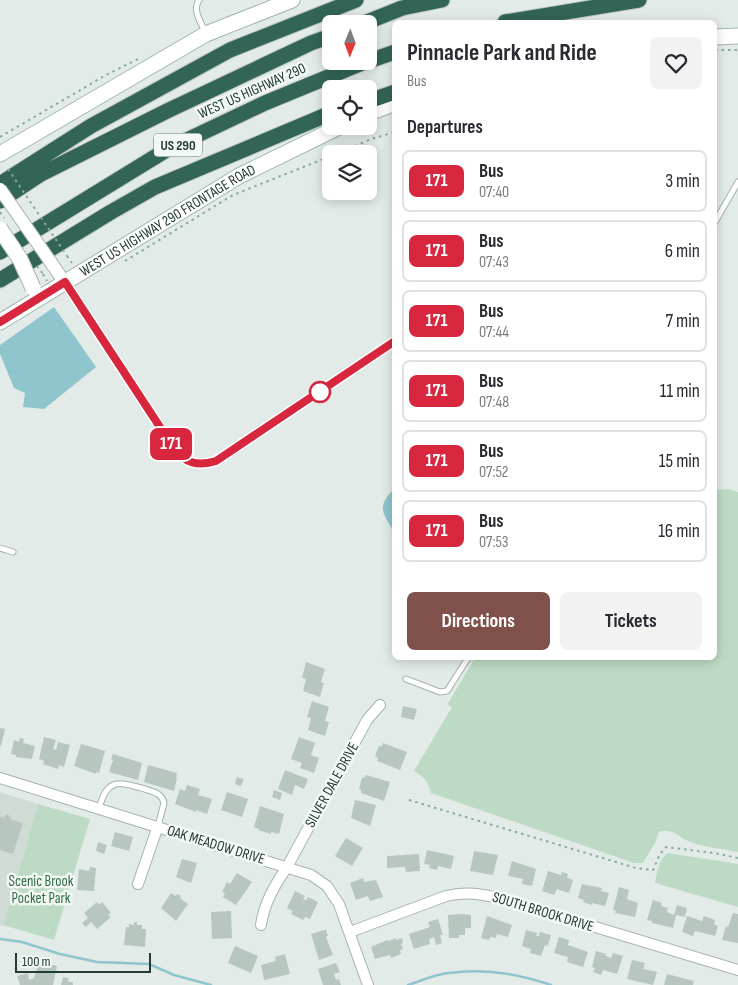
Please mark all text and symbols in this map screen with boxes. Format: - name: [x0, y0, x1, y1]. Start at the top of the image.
- north arrow: [322, 15, 378, 70]
- map controls: [322, 15, 377, 200]
- button: heart: [650, 37, 702, 89]
- text: Pinnacle Park and Ride: [407, 38, 597, 67]
- street label: WEST US HIGHWAY 290: [195, 59, 309, 123]
- text: Bus: [407, 72, 427, 91]
- button: locate: [322, 80, 377, 135]
- text: Departures: [407, 116, 483, 139]
- road number: US 290: [154, 134, 202, 156]
- button: layers: [322, 145, 377, 200]
- street label: WEST US HIGHWAY 290 FRONTAGE ROAD: [76, 160, 259, 281]
- text: Bus: [479, 160, 504, 183]
- text: 171: [426, 170, 447, 191]
- text: 3 min: [665, 170, 700, 193]
- text: 07:40: [479, 183, 509, 202]
- text: Bus: [479, 230, 504, 253]
- text: 171: [426, 240, 447, 261]
- text: 6 min: [665, 240, 700, 263]
- text: 07:43: [479, 253, 509, 272]
- text: Bus: [479, 300, 504, 323]
- text: 171: [426, 310, 447, 331]
- text: 7 min: [666, 310, 700, 333]
- text: 07:44: [479, 323, 509, 342]
- text: Bus: [479, 370, 504, 393]
- text: 171: [426, 380, 447, 401]
- text: 11 min: [660, 380, 700, 403]
- unlabelled marker: [309, 381, 331, 403]
- text: 07:48: [479, 393, 509, 412]
- line badge: 171: [142, 428, 200, 460]
- text: 171: [160, 433, 182, 454]
- text: Bus: [479, 440, 504, 463]
- text: 171: [426, 450, 447, 471]
- text: 15 min: [659, 450, 700, 473]
- text: 07:52: [479, 463, 508, 482]
- text: Bus: [479, 510, 504, 533]
- text: 171: [426, 520, 447, 541]
- text: 16 min: [658, 520, 700, 543]
- text: 07:53: [479, 533, 509, 552]
- button: Directions: [407, 592, 550, 650]
- button: Tickets: [560, 592, 702, 650]
- street label: SILVER DALE DRIVE: [301, 739, 363, 831]
- street label: OAK MEADOW DRIVE: [165, 821, 267, 869]
- park label: Scenic Brook Pocket Park: [9, 872, 74, 908]
- street label: SOUTH BROOK DRIVE: [490, 888, 596, 936]
- scale bar: [15, 950, 151, 973]
- text: 100 m: [22, 953, 51, 970]

